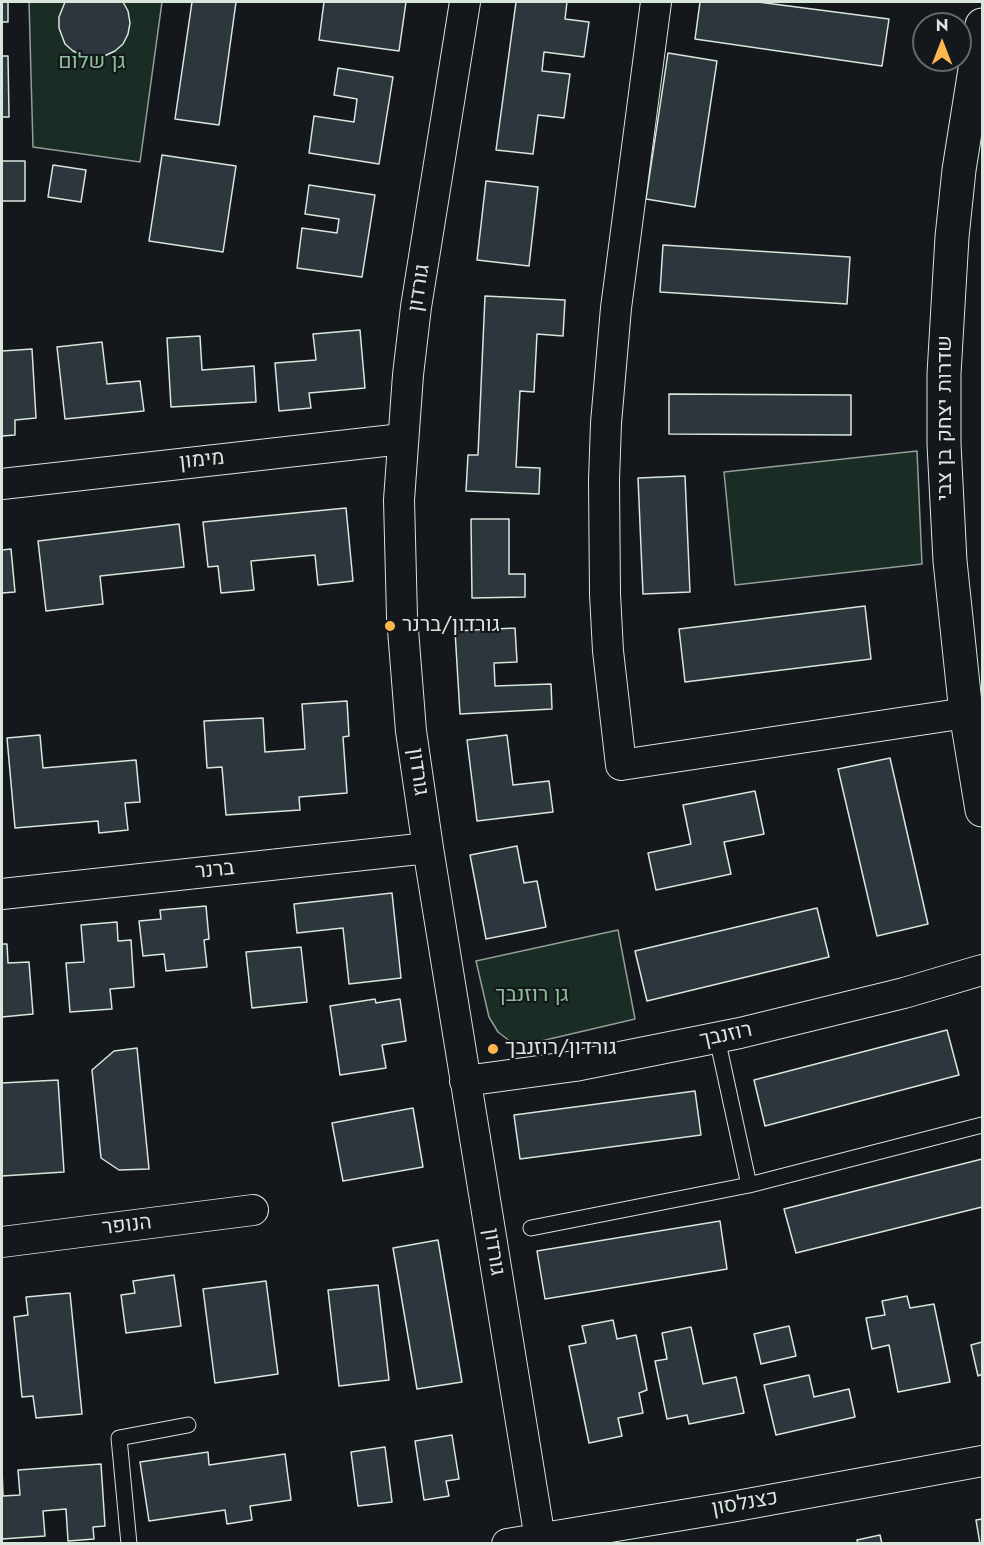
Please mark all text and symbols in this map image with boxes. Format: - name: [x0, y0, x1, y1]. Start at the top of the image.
- north arrow: [912, 12, 972, 72]
- text: N: [936, 14, 948, 37]
- park label: גן שלום: [58, 50, 126, 76]
- street label: גורדון: [404, 262, 436, 314]
- street label: שדרות יצחק בן צבי: [933, 335, 959, 501]
- street label: מימון: [178, 446, 226, 476]
- place label: גורדון/ברנר: [402, 613, 500, 639]
- marker: גורדון/ברנר: [383, 619, 397, 633]
- street label: גורדון: [401, 747, 433, 797]
- street label: ברנר: [194, 856, 236, 886]
- park label: גן רוזנבך: [495, 983, 569, 1009]
- street label: רוזנבך: [697, 1018, 755, 1054]
- place label: גורדון/רוזנבך: [505, 1036, 617, 1062]
- marker: גורדון/רוזנבך: [486, 1042, 500, 1056]
- street label: הנופר: [101, 1210, 153, 1242]
- street label: גורדון: [477, 1226, 509, 1278]
- street label: כצנלסון: [710, 1486, 780, 1522]

